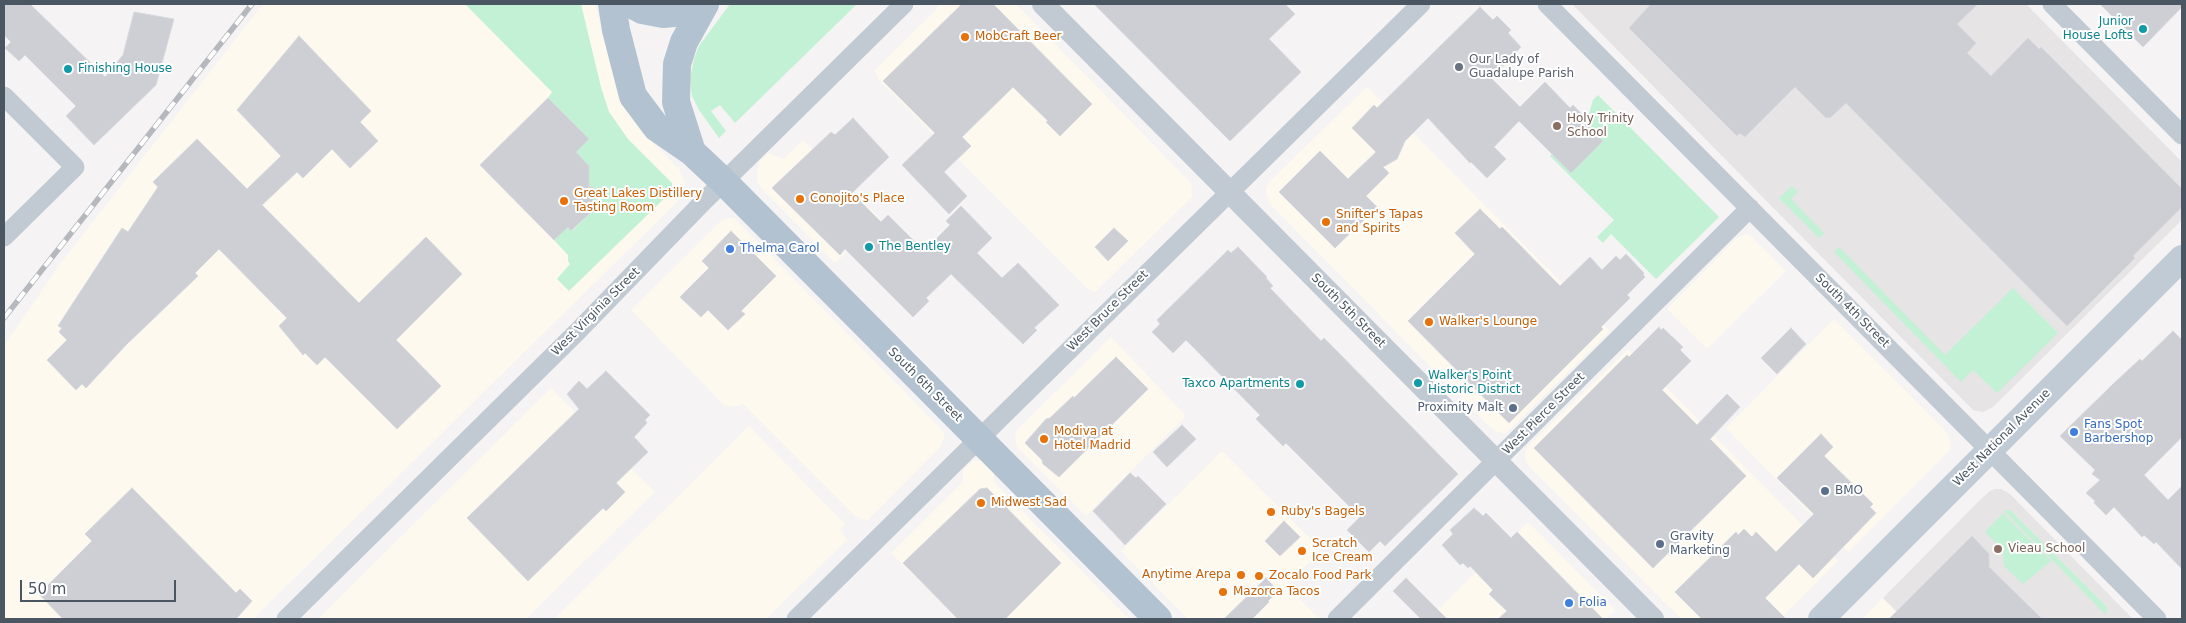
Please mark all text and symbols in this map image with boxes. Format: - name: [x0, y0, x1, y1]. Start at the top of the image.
- place label: Junior House Lofts: [2063, 15, 2133, 43]
- marker: Junior House Lofts: [2137, 23, 2149, 35]
- place label: MobCraft Beer: [975, 30, 1061, 44]
- marker: MobCraft Beer: [959, 31, 971, 43]
- place label: Our Lady of Guadalupe Parish: [1469, 53, 1574, 81]
- marker: Our Lady of Guadalupe Parish: [1453, 61, 1465, 73]
- place label: Finishing House: [78, 62, 172, 76]
- marker: Finishing House: [62, 63, 74, 75]
- place label: Holy Trinity School: [1567, 112, 1634, 140]
- marker: Holy Trinity School: [1551, 120, 1563, 132]
- place label: Great Lakes Distillery Tasting Room: [574, 187, 702, 215]
- place label: Conojito's Place: [810, 192, 905, 206]
- marker: Conojito's Place: [794, 193, 806, 205]
- marker: Great Lakes Distillery Tasting Room: [558, 195, 570, 207]
- place label: Snifter's Tapas and Spirits: [1336, 208, 1423, 236]
- marker: Snifter's Tapas and Spirits: [1320, 216, 1332, 228]
- place label: The Bentley: [879, 240, 951, 254]
- marker: The Bentley: [863, 241, 875, 253]
- place label: Thelma Carol: [740, 242, 820, 256]
- marker: Thelma Carol: [724, 243, 736, 255]
- street label: West Virginia Street: [549, 265, 643, 359]
- street label: West Bruce Street: [1065, 268, 1151, 354]
- street label: South 5th Street: [1308, 271, 1388, 351]
- street label: South 4th Street: [1812, 271, 1892, 351]
- place label: Walker's Lounge: [1439, 315, 1537, 329]
- marker: Walker's Lounge: [1423, 316, 1435, 328]
- street label: South 6th Street: [885, 345, 965, 425]
- place label: Walker's Point Historic District: [1428, 369, 1520, 397]
- street label: West Pierce Street: [1500, 370, 1588, 458]
- place label: Taxco Apartments: [1182, 377, 1290, 391]
- marker: Walker's Point Historic District: [1412, 377, 1424, 389]
- marker: Taxco Apartments: [1294, 378, 1306, 390]
- street label: West National Avenue: [1950, 386, 2054, 490]
- place label: Proximity Malt: [1418, 401, 1503, 415]
- marker: Proximity Malt: [1507, 402, 1519, 414]
- place label: Fans Spot Barbershop: [2084, 418, 2153, 446]
- place label: Modiva at Hotel Madrid: [1054, 425, 1131, 453]
- marker: Fans Spot Barbershop: [2068, 426, 2080, 438]
- marker: Modiva at Hotel Madrid: [1038, 433, 1050, 445]
- place label: BMO: [1835, 484, 1863, 498]
- marker: BMO: [1819, 485, 1831, 497]
- place label: Midwest Sad: [991, 496, 1067, 510]
- marker: Midwest Sad: [975, 497, 987, 509]
- place label: Ruby's Bagels: [1281, 505, 1365, 519]
- marker: Ruby's Bagels: [1265, 506, 1277, 518]
- place label: Gravity Marketing: [1670, 530, 1730, 558]
- place label: Scratch Ice Cream: [1312, 537, 1373, 565]
- marker: Gravity Marketing: [1654, 538, 1666, 550]
- place label: Vieau School: [2008, 542, 2085, 556]
- marker: Vieau School: [1992, 543, 2004, 555]
- marker: Scratch Ice Cream: [1296, 545, 1308, 557]
- place label: Anytime Arepa: [1142, 568, 1231, 582]
- marker: Anytime Arepa: [1235, 569, 1247, 581]
- place label: Zocalo Food Park: [1269, 569, 1372, 583]
- scale bar: [22, 570, 179, 602]
- marker: Zocalo Food Park: [1253, 570, 1265, 582]
- text: 50 m: [28, 580, 66, 598]
- place label: Mazorca Tacos: [1233, 585, 1320, 599]
- marker: Mazorca Tacos: [1217, 586, 1229, 598]
- place label: Folia: [1579, 596, 1607, 610]
- marker: Folia: [1563, 597, 1575, 609]

